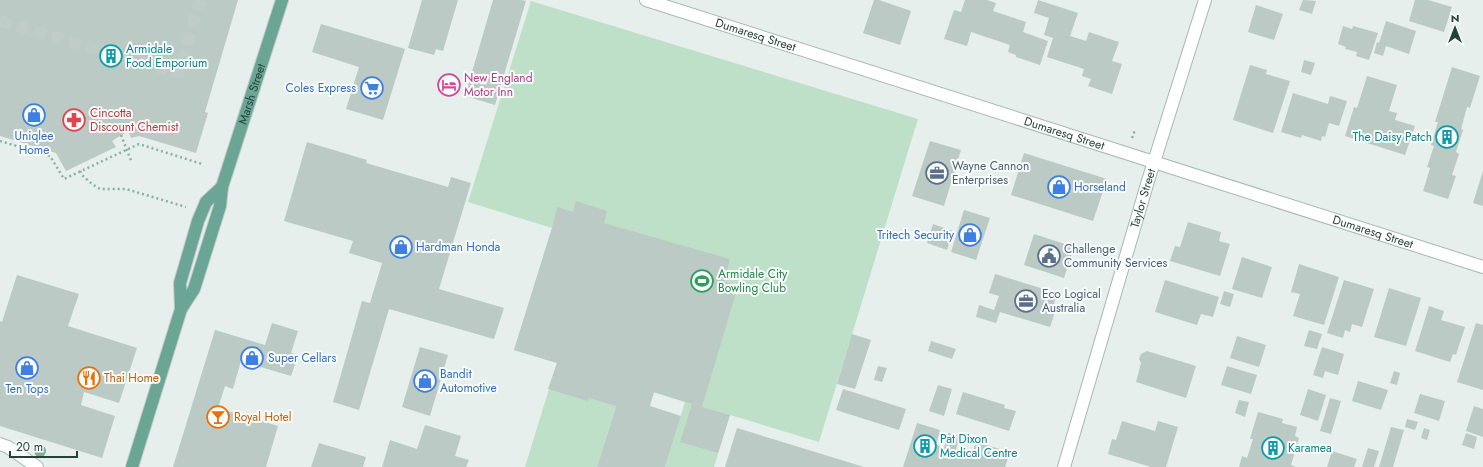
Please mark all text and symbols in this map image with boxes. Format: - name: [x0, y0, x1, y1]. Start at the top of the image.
- north arrow: [1435, 8, 1475, 48]
- text: N: [1451, 10, 1459, 26]
- street label: Dumaresq Street: [713, 14, 798, 56]
- place label: Armidale Food Emporium: [126, 40, 207, 72]
- building icon: Armidale Food Emporium: [98, 43, 124, 69]
- street label: Marsh Street: [234, 61, 270, 127]
- place label: New England Motor Inn: [464, 69, 532, 101]
- hotel icon: New England Motor Inn: [436, 72, 462, 98]
- supermarket icon: Coles Express: [359, 75, 385, 101]
- place label: Coles Express: [286, 79, 356, 97]
- shop icon: Uniqlee Home: [21, 102, 47, 128]
- place label: Cincotta Discount Chemist: [90, 104, 179, 136]
- pharmacy icon: Cincotta Discount Chemist: [61, 107, 87, 133]
- street label: Dumaresq Street: [1022, 112, 1107, 155]
- building icon: The Daisy Patch: [1434, 124, 1460, 150]
- place label: Uniqlee Home: [15, 127, 53, 159]
- place label: The Daisy Patch: [1353, 128, 1432, 146]
- place label: Wayne Cannon Enterprises: [952, 157, 1029, 189]
- office icon: Wayne Cannon Enterprises: [924, 160, 950, 186]
- street label: Taylor Street: [1126, 166, 1160, 230]
- shop icon: Horseland: [1046, 174, 1072, 200]
- place label: Horseland: [1074, 178, 1126, 196]
- street label: Dumaresq Street: [1330, 211, 1416, 253]
- shop icon: Tritech Security: [957, 222, 983, 248]
- place label: Tritech Security: [877, 226, 955, 244]
- shop icon: Hardman Honda: [388, 234, 414, 260]
- place label: Hardman Honda: [416, 238, 501, 256]
- place label: Challenge Community Services: [1064, 240, 1168, 272]
- public building icon: Challenge Community Services: [1036, 243, 1062, 269]
- place label: Armidale City Bowling Club: [718, 265, 788, 297]
- sports icon: Armidale City Bowling Club: [689, 268, 715, 294]
- place label: Eco Logical Australia: [1042, 285, 1101, 317]
- office icon: Eco Logical Australia: [1013, 288, 1039, 314]
- shop icon: Super Cellars: [239, 345, 265, 371]
- place label: Super Cellars: [268, 349, 336, 367]
- shop icon: Ten Tops: [14, 355, 40, 381]
- restaurant icon: Thai Home: [76, 365, 102, 391]
- place label: Bandit Automotive: [440, 365, 497, 397]
- shop icon: Bandit Automotive: [412, 368, 438, 394]
- place label: Thai Home: [104, 369, 159, 387]
- place label: Ten Tops: [5, 380, 49, 398]
- bar icon: Royal Hotel: [205, 404, 231, 430]
- place label: Royal Hotel: [234, 408, 291, 426]
- place label: Pat Dixon Medical Centre: [940, 430, 1017, 462]
- scale bar: [10, 433, 77, 459]
- building icon: Pat Dixon Medical Centre: [912, 433, 938, 459]
- building icon: Karamea: [1260, 435, 1286, 461]
- text: 20 m: [16, 438, 43, 456]
- place label: Karamea: [1288, 439, 1332, 457]

